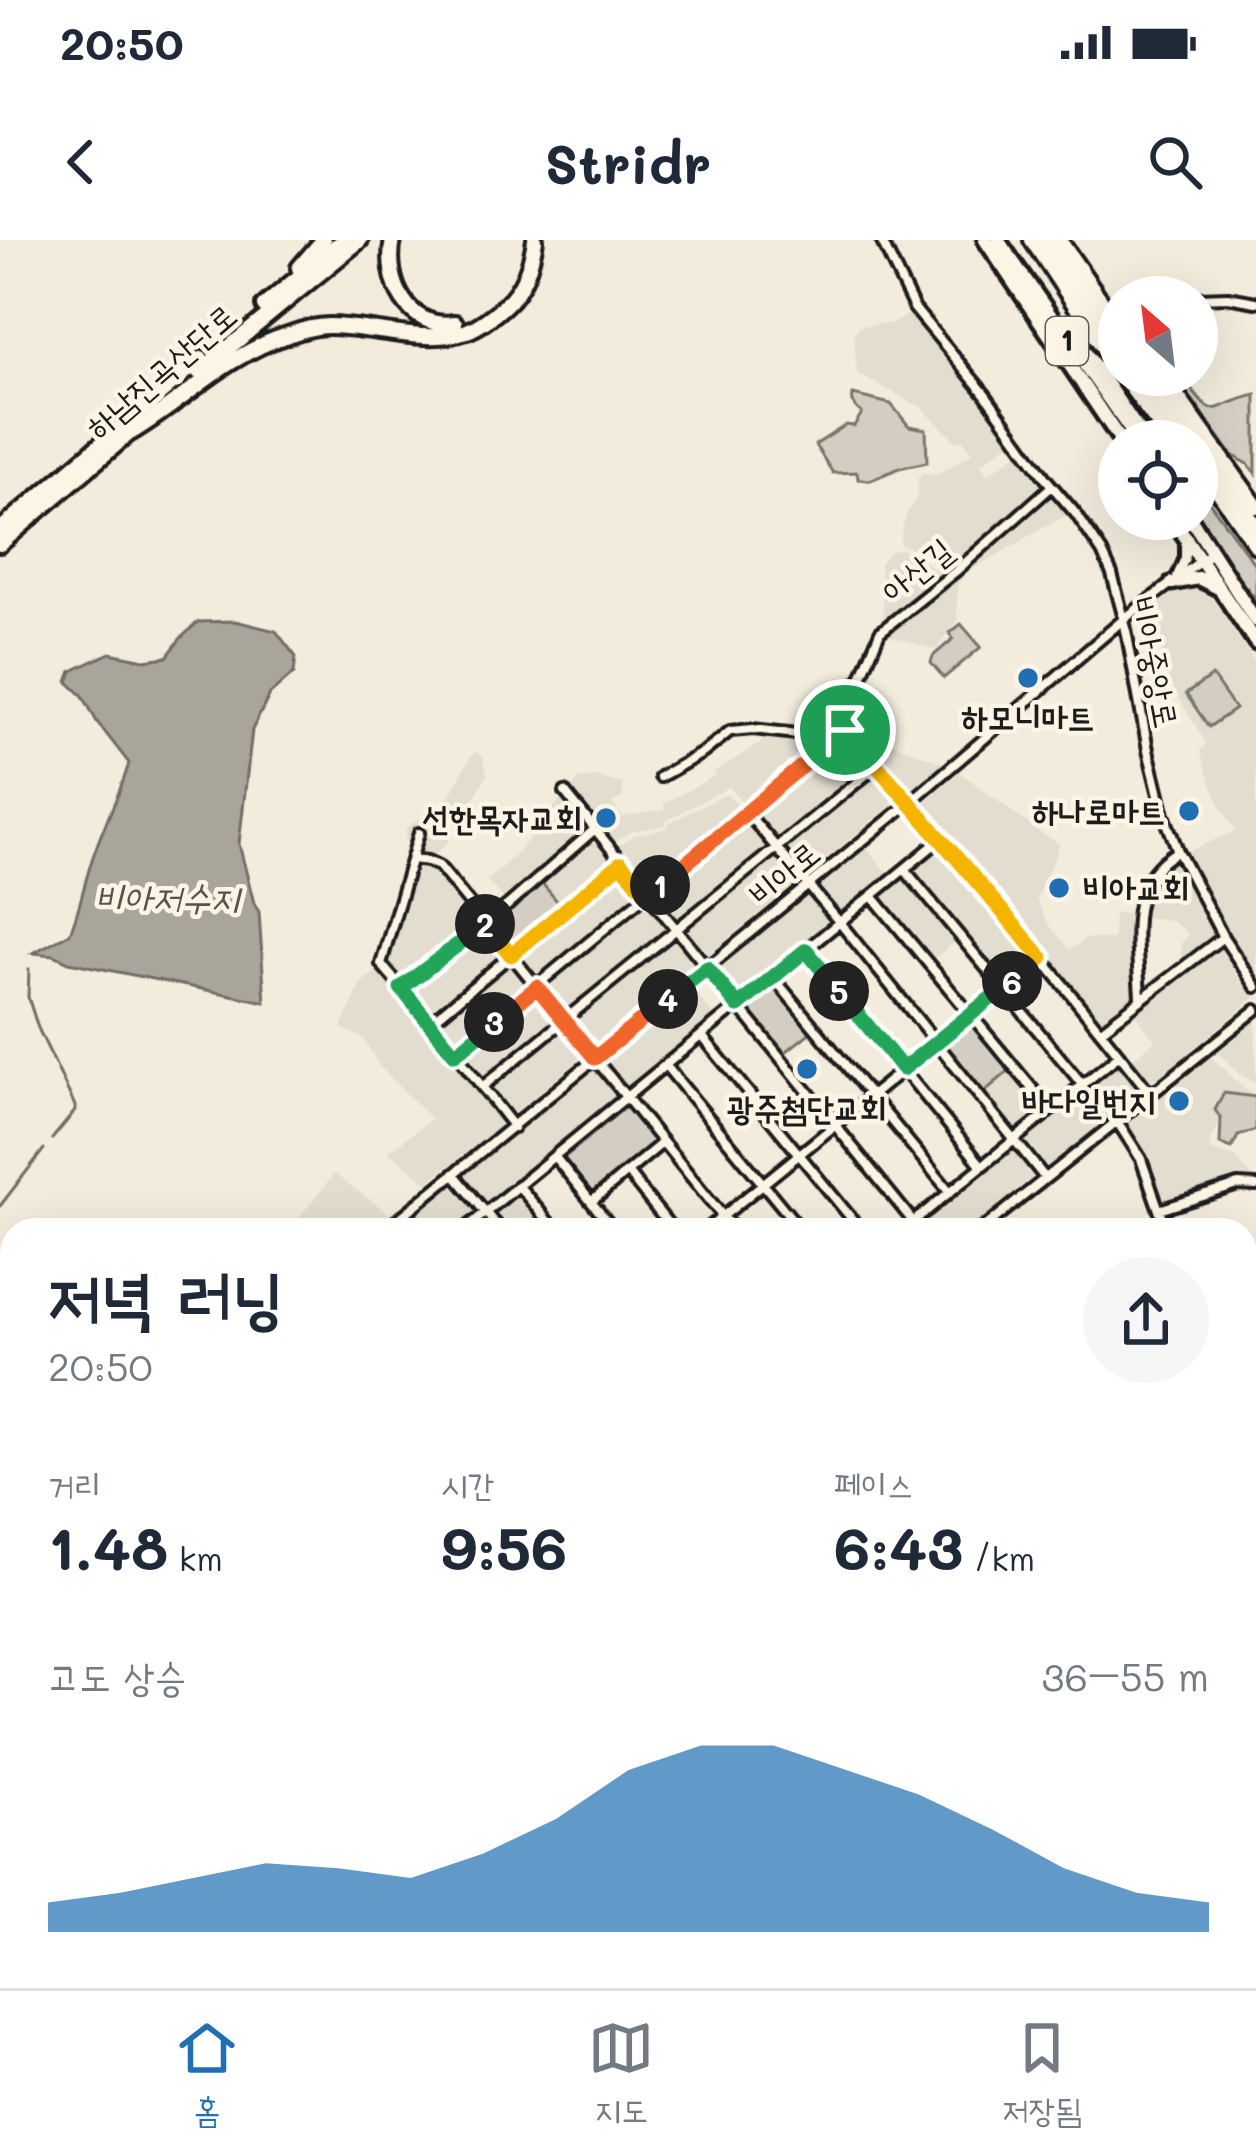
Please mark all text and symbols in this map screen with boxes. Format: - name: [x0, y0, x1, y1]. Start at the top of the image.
- text: 20:50: [60, 13, 184, 71]
- text: Stridr: [545, 127, 711, 198]
- icon: back: [48, 129, 114, 195]
- icon: search: [1142, 129, 1208, 195]
- north arrow: [1098, 276, 1218, 396]
- map controls: [1098, 276, 1218, 540]
- street label: 하남진곡산단로: [76, 293, 244, 447]
- road number: 1: [1046, 317, 1088, 365]
- button: locate: [1098, 420, 1218, 540]
- street label: 아산길: [872, 527, 961, 611]
- street label: 비아중앙로: [1123, 592, 1190, 731]
- marker: 하모니마트: [1015, 665, 1041, 691]
- pin: [794, 679, 896, 781]
- place label: 하모니마트: [962, 694, 1094, 737]
- icon: arrive: [812, 697, 878, 763]
- place label: 하나로마트: [1032, 788, 1165, 831]
- place label: 선한목자교회: [423, 795, 582, 838]
- marker: 하나로마트: [1176, 798, 1202, 824]
- marker: 선한목자교회: [593, 805, 619, 831]
- street label: 비아로: [739, 830, 828, 914]
- pin: 1: [630, 855, 690, 915]
- text: 1: [653, 863, 667, 906]
- place label: 비아교회: [1083, 865, 1189, 908]
- water label: 비아저수지: [95, 873, 243, 920]
- marker: 비아교회: [1046, 875, 1072, 901]
- pin: 2: [455, 894, 515, 954]
- text: 2: [476, 902, 494, 945]
- pin: 6: [982, 951, 1042, 1011]
- text: 6: [1002, 959, 1022, 1002]
- pin: 5: [809, 961, 869, 1021]
- pin: 4: [638, 969, 698, 1029]
- text: 5: [829, 969, 849, 1012]
- text: 4: [658, 977, 678, 1020]
- pin: 3: [464, 992, 524, 1052]
- text: 3: [484, 1000, 504, 1043]
- marker: 광주첨단교회: [794, 1056, 820, 1082]
- place label: 바다일번지: [1022, 1078, 1155, 1121]
- place label: 광주첨단교회: [727, 1085, 887, 1128]
- marker: 바다일번지: [1166, 1088, 1192, 1114]
- text: 저녁 러닝: [48, 1252, 284, 1338]
- button: share: [1083, 1257, 1209, 1383]
- text: 20:50: [48, 1340, 153, 1391]
- text: 거리: [48, 1462, 101, 1505]
- text: 시간: [441, 1462, 494, 1505]
- text: 페이스: [834, 1462, 914, 1505]
- text: 1.48: [48, 1508, 168, 1586]
- text: 9:56: [441, 1508, 567, 1586]
- text: 6:43: [834, 1508, 963, 1586]
- text: km: [168, 1536, 223, 1579]
- text: /km: [963, 1536, 1035, 1579]
- text: 고도 상승: [48, 1650, 186, 1701]
- text: 36–55 m: [1042, 1650, 1209, 1701]
- tab: 홈: [174, 2015, 240, 2133]
- tab: 지도: [588, 2015, 654, 2133]
- tab: 저장됨: [1002, 2015, 1082, 2133]

